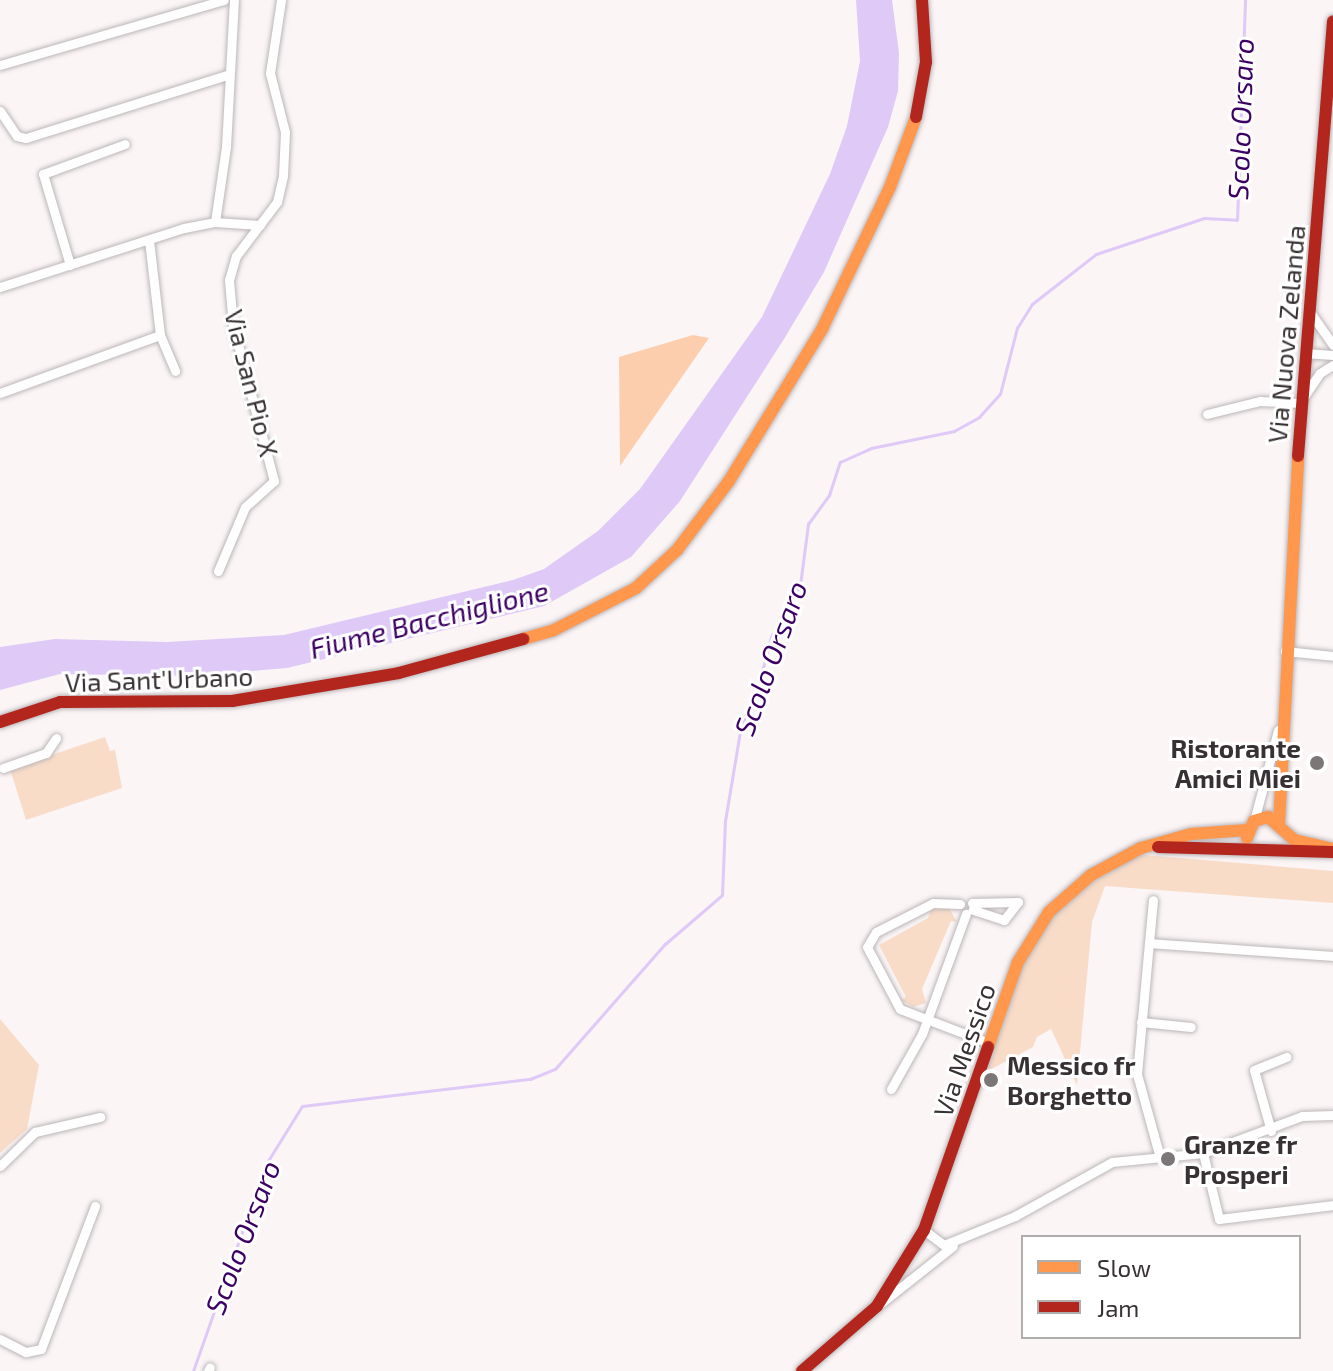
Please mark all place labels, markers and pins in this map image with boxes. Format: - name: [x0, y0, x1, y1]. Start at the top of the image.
- place label: Ristorante Amici Miei: [1170, 732, 1301, 794]
- marker: Ristorante Amici Miei: [1308, 754, 1326, 772]
- place label: Messico fr Borghetto: [1007, 1049, 1136, 1110]
- marker: Messico fr Borghetto: [982, 1071, 1000, 1089]
- place label: Granze fr Prosperi: [1184, 1128, 1298, 1190]
- marker: Granze fr Prosperi: [1159, 1150, 1177, 1168]

